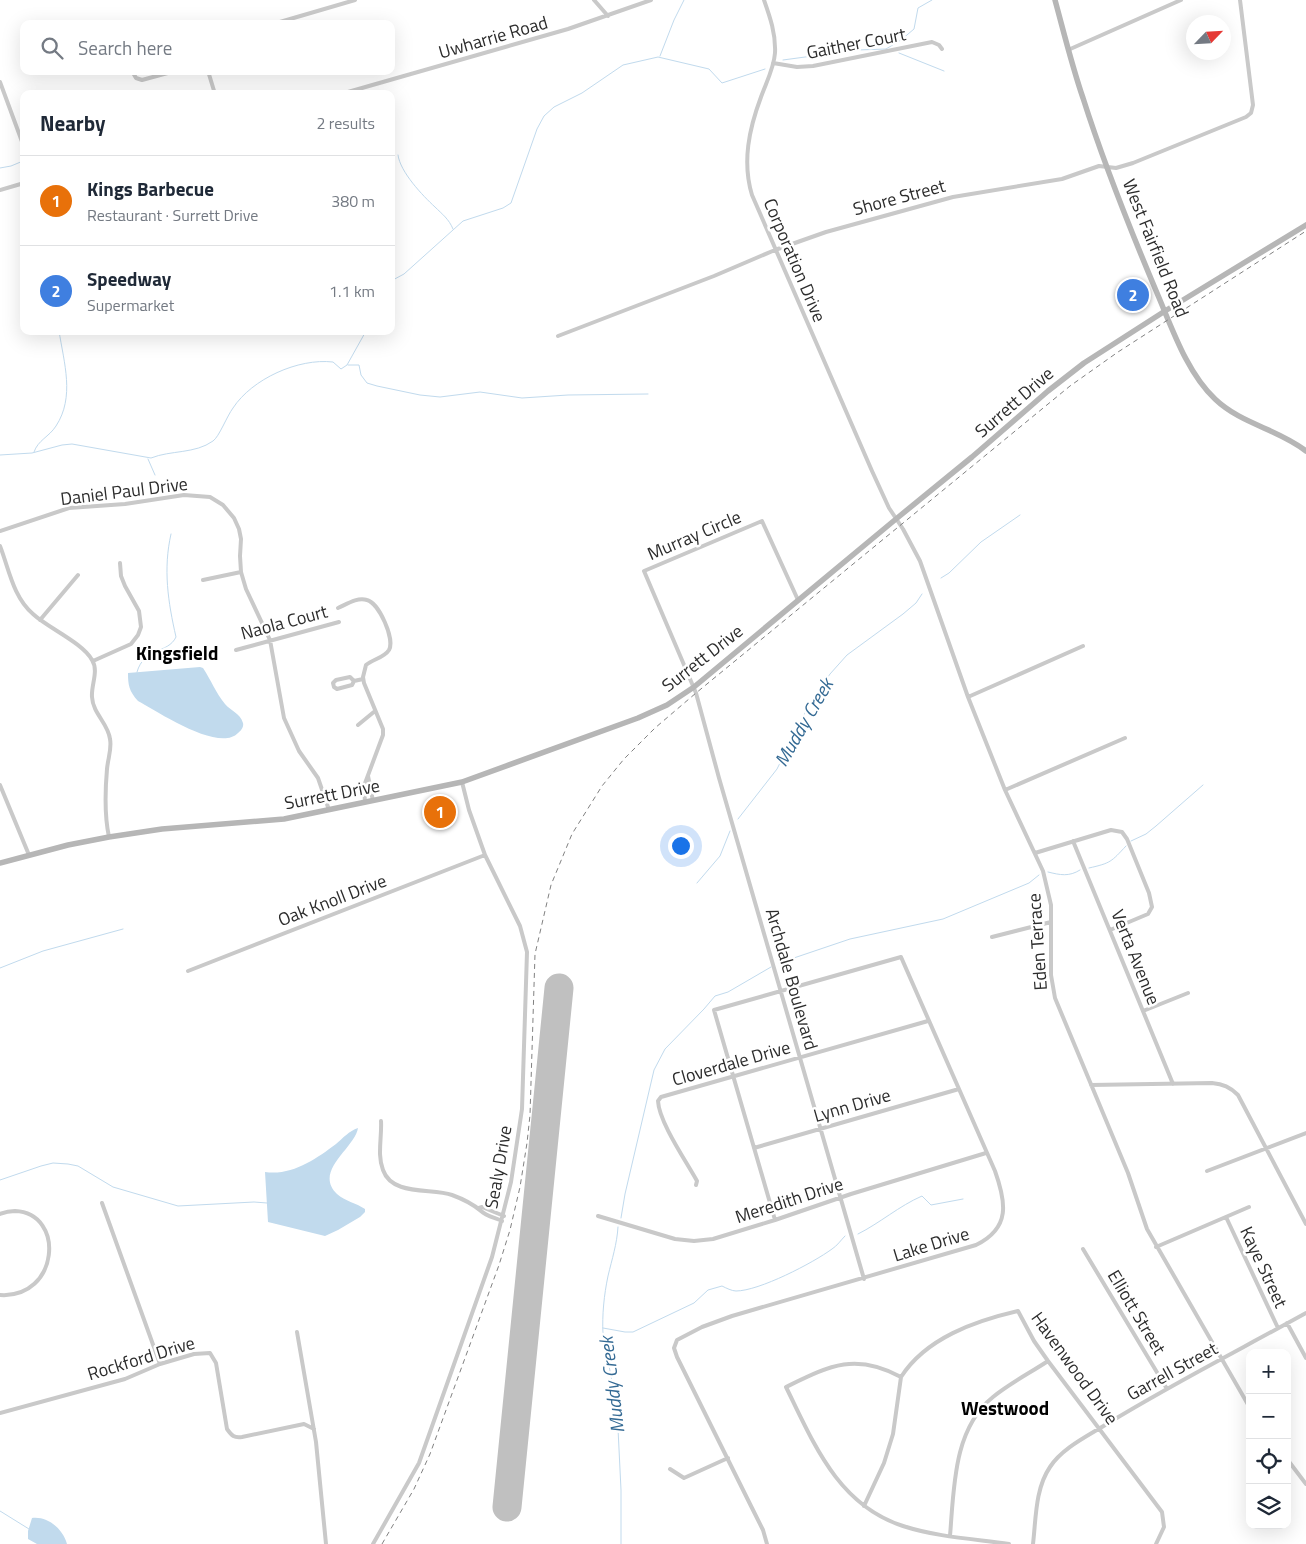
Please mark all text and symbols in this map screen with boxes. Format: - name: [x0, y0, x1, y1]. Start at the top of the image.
- street label: Uwharrie Road: [435, 9, 551, 65]
- north arrow: [1186, 15, 1231, 60]
- search box: [20, 20, 395, 75]
- street label: Gaither Court: [804, 20, 909, 66]
- text: Search here: [78, 33, 172, 62]
- icon: search: [38, 34, 66, 62]
- text: Nearby: [40, 107, 105, 139]
- text: 2 results: [316, 111, 375, 135]
- street label: Shore Street: [850, 172, 949, 222]
- text: Kings Barbecue: [87, 174, 214, 203]
- street label: West Fairfield Road: [1116, 175, 1196, 321]
- text: 1: [52, 189, 60, 213]
- text: 380 m: [331, 189, 375, 213]
- street label: Corporation Drive: [757, 194, 833, 326]
- text: Restaurant · Surrett Drive: [87, 203, 258, 227]
- text: Speedway: [87, 264, 171, 293]
- pin: 2: [1117, 276, 1149, 314]
- text: 2: [52, 279, 60, 303]
- text: 1.1 km: [329, 279, 375, 303]
- text: Supermarket: [87, 293, 174, 317]
- street label: Surrett Drive: [969, 360, 1059, 444]
- street label: Daniel Paul Drive: [59, 470, 189, 512]
- street label: Murray Circle: [643, 503, 745, 567]
- street label: Naola Court: [237, 597, 331, 647]
- street label: Surrett Drive: [656, 618, 748, 698]
- district label: Kingsfield: [136, 638, 218, 667]
- water label: Muddy Creek: [766, 670, 841, 771]
- street label: Surrett Drive: [282, 772, 382, 816]
- pin: 1: [424, 793, 456, 831]
- your location: [668, 833, 694, 859]
- street label: Oak Knoll Drive: [274, 867, 390, 933]
- street label: Eden Terrace: [1020, 893, 1054, 991]
- street label: Archdale Boulevard: [759, 905, 825, 1053]
- street label: Verta Avenue: [1105, 905, 1167, 1009]
- street label: Cloverdale Drive: [669, 1033, 793, 1093]
- street label: Lynn Drive: [810, 1081, 894, 1129]
- street label: Sealy Drive: [477, 1123, 519, 1211]
- street label: Meredith Drive: [732, 1170, 846, 1230]
- street label: Lake Drive: [890, 1220, 972, 1268]
- street label: Kaye Street: [1233, 1222, 1295, 1313]
- street label: Elliott Street: [1101, 1264, 1173, 1360]
- street label: Havenwood Drive: [1025, 1306, 1125, 1430]
- street label: Rockford Drive: [84, 1329, 198, 1387]
- water label: Muddy Creek: [590, 1332, 631, 1435]
- street label: Garrell Street: [1122, 1335, 1223, 1407]
- map controls: [1246, 1349, 1291, 1529]
- button: +: [1246, 1349, 1291, 1394]
- district label: Westwood: [961, 1393, 1049, 1422]
- button: −: [1246, 1394, 1291, 1439]
- button: locate: [1246, 1439, 1291, 1484]
- button: layers: [1246, 1484, 1291, 1529]

